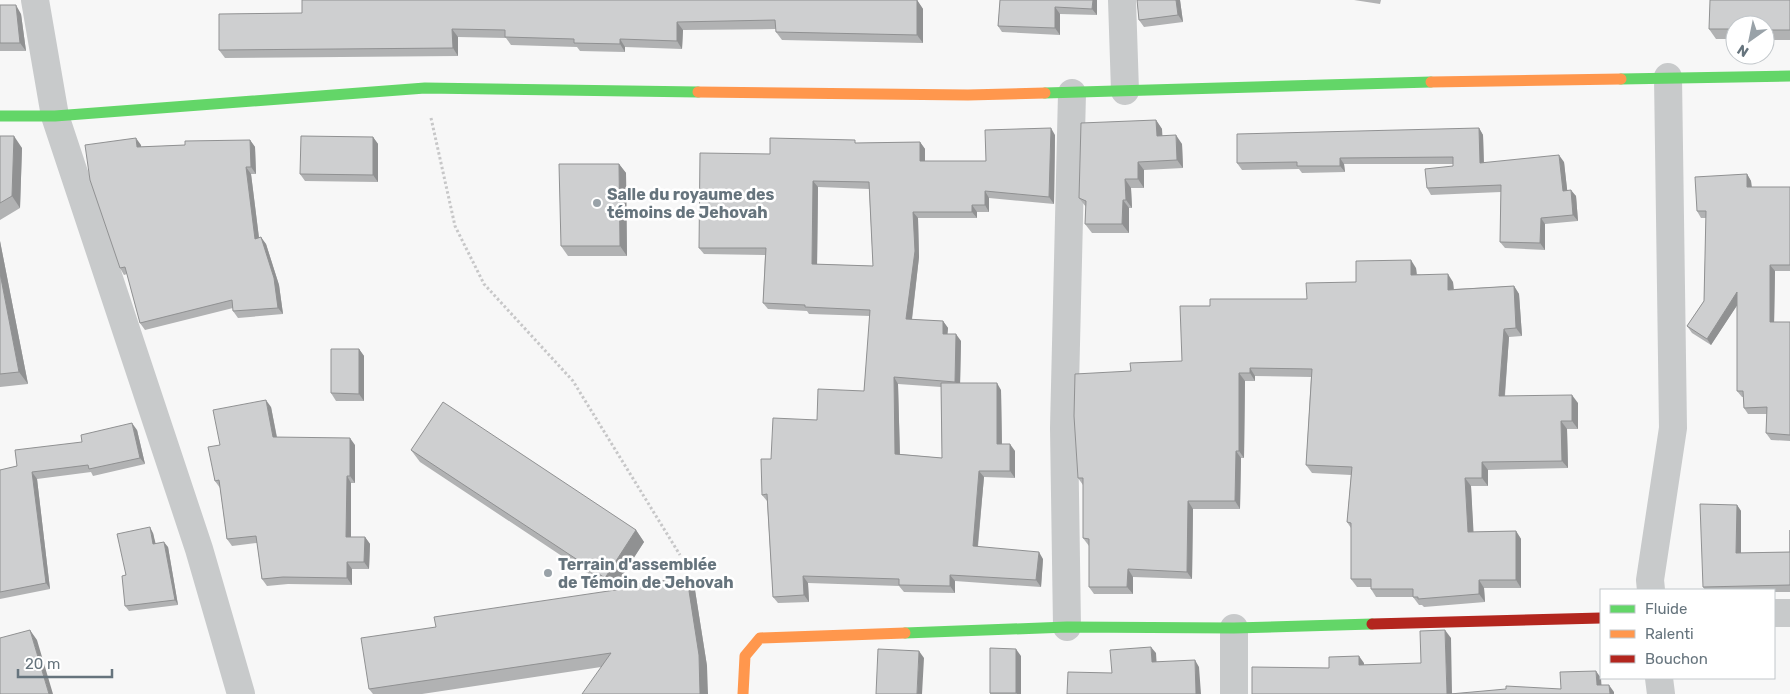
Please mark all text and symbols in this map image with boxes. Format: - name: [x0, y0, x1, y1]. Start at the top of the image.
- north arrow: [1725, 15, 1775, 65]
- text: N: [1734, 41, 1752, 60]
- place label: Salle du royaume des témoins de Jehovah: [607, 185, 775, 222]
- marker: Salle du royaume des témoins de Jehovah: [591, 197, 603, 209]
- place label: Terrain d'assemblée de Témoin de Jehovah: [558, 555, 734, 592]
- marker: Terrain d'assemblée de Témoin de Jehovah: [542, 567, 554, 579]
- legend: [1600, 589, 1775, 679]
- text: Fluide: [1645, 600, 1687, 618]
- text: Ralenti: [1645, 625, 1694, 643]
- scale bar: [18, 646, 111, 678]
- text: Bouchon: [1645, 650, 1708, 668]
- text: 20 m: [25, 655, 60, 673]

